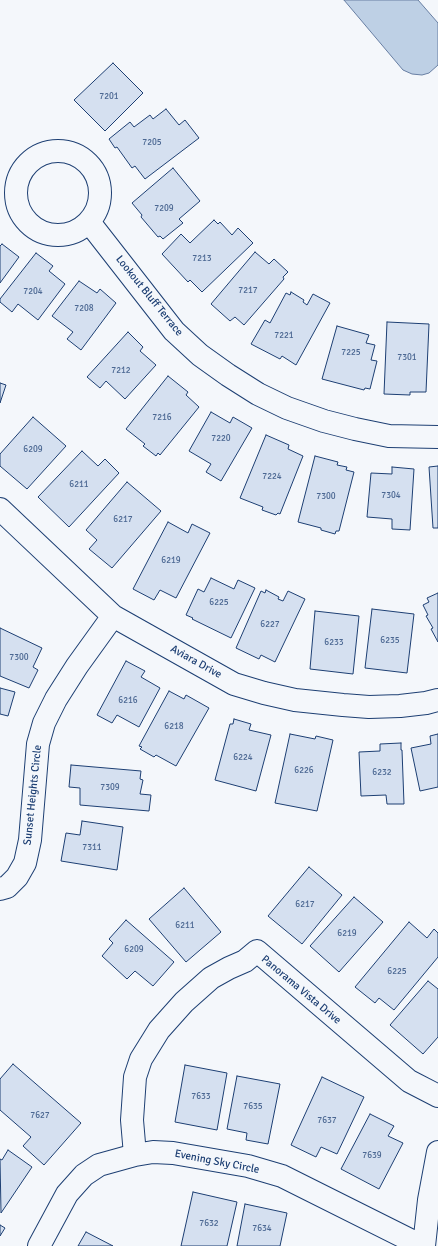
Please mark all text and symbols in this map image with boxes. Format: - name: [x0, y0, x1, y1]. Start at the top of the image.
- house number: 7201: [99, 92, 119, 102]
- house number: 7205: [142, 138, 162, 148]
- house number: 7209: [154, 204, 174, 214]
- street label: Lookout Bluff Terrace: [113, 253, 185, 339]
- house number: 7213: [192, 254, 212, 264]
- house number: 7217: [238, 286, 258, 296]
- house number: 7204: [23, 287, 43, 297]
- house number: 7208: [74, 304, 94, 314]
- house number: 7221: [274, 331, 294, 341]
- house number: 7225: [341, 348, 361, 358]
- house number: 7301: [397, 353, 417, 363]
- house number: 7212: [111, 366, 131, 376]
- house number: 7216: [152, 413, 172, 423]
- house number: 7220: [211, 434, 231, 444]
- house number: 6209: [23, 445, 43, 455]
- house number: 7224: [262, 472, 282, 482]
- house number: 6211: [69, 480, 89, 490]
- house number: 7304: [381, 491, 401, 501]
- house number: 7300: [316, 492, 336, 502]
- house number: 6217: [113, 515, 133, 525]
- house number: 6219: [161, 556, 181, 566]
- house number: 6225: [209, 598, 229, 608]
- house number: 6227: [260, 620, 280, 630]
- house number: 6235: [380, 636, 400, 646]
- house number: 6233: [324, 638, 344, 648]
- street label: Aviara Drive: [168, 643, 224, 681]
- house number: 7300: [9, 653, 29, 663]
- house number: 6216: [118, 696, 138, 706]
- house number: 6218: [164, 722, 184, 732]
- street label: Sunset Heights Circle: [21, 744, 45, 846]
- house number: 6224: [233, 753, 253, 763]
- house number: 6226: [294, 766, 314, 776]
- house number: 6232: [372, 768, 392, 778]
- house number: 7309: [100, 783, 120, 793]
- house number: 7311: [82, 843, 102, 853]
- house number: 6217: [295, 900, 315, 910]
- house number: 6211: [175, 921, 195, 931]
- house number: 6219: [337, 929, 357, 939]
- house number: 6209: [124, 945, 144, 955]
- street label: Panorama Vista Drive: [258, 953, 344, 1027]
- house number: 6225: [387, 967, 407, 977]
- house number: 7633: [191, 1092, 211, 1102]
- house number: 7635: [243, 1102, 263, 1112]
- house number: 7627: [30, 1111, 50, 1121]
- house number: 7637: [317, 1116, 337, 1126]
- street label: Evening Sky Circle: [173, 1147, 261, 1177]
- house number: 7639: [362, 1151, 382, 1161]
- house number: 7632: [199, 1219, 219, 1229]
- house number: 7634: [252, 1224, 272, 1234]

